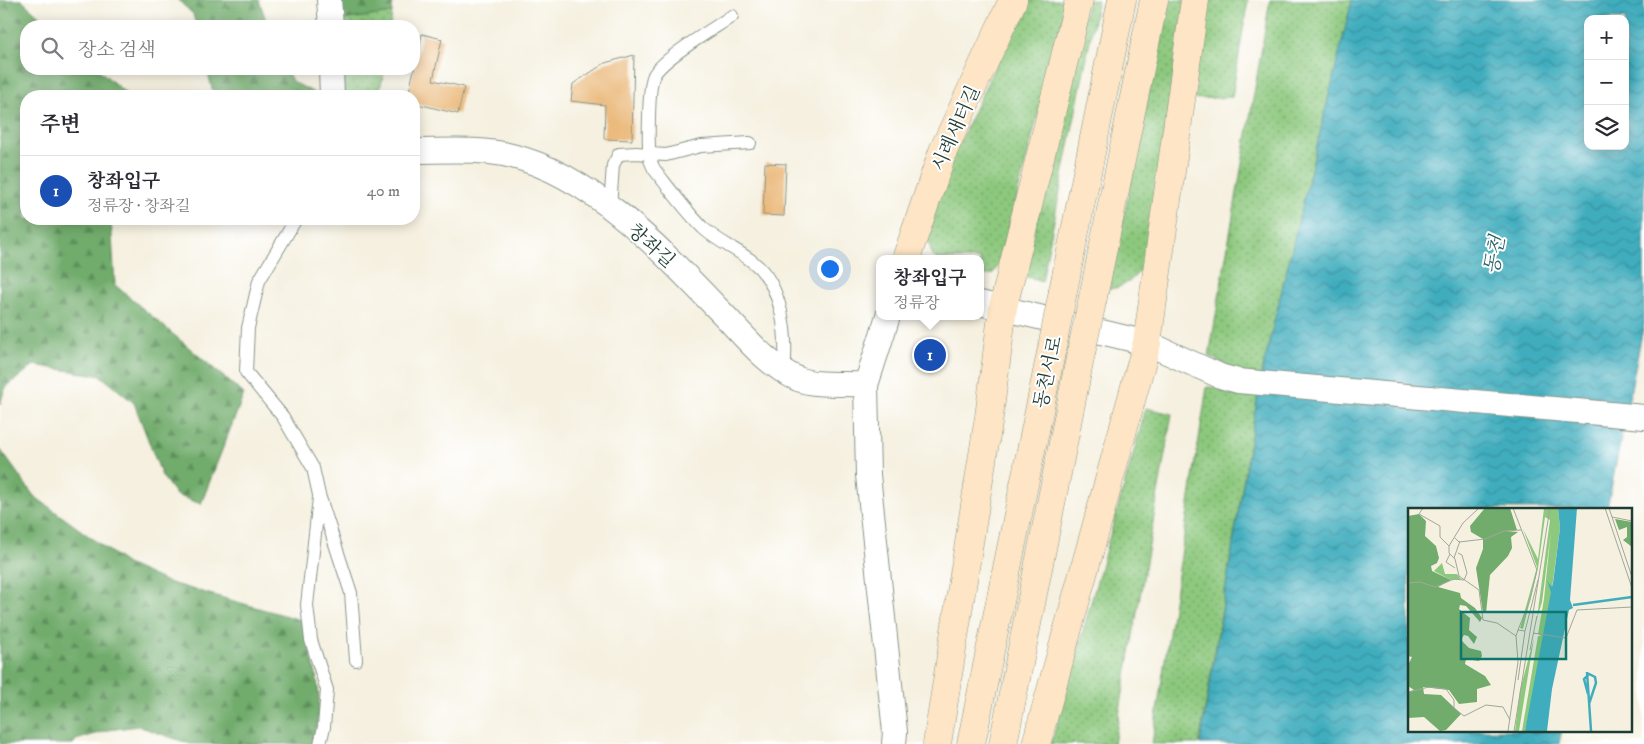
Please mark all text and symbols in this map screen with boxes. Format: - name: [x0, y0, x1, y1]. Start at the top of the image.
- map controls: [1584, 15, 1629, 150]
- button: +: [1584, 15, 1629, 60]
- search box: [20, 20, 420, 75]
- icon: search: [38, 34, 66, 62]
- text: 장소 검색: [78, 39, 156, 62]
- button: −: [1584, 60, 1629, 105]
- street label: 시례새터길: [927, 82, 986, 175]
- button: layers: [1584, 105, 1629, 150]
- text: 주변: [40, 112, 81, 138]
- text: 창좌입구: [87, 170, 160, 193]
- text: 1: [53, 181, 59, 201]
- text: 40 m: [367, 181, 400, 201]
- text: 정류장 · 창좌길: [87, 196, 190, 216]
- street label: 창좌길: [623, 219, 679, 273]
- water label: 동천: [1480, 232, 1512, 277]
- popup: [876, 255, 984, 320]
- your location: [817, 256, 843, 282]
- text: 창좌입구: [893, 267, 967, 290]
- text: 정류장: [893, 293, 940, 313]
- street label: 동천서로: [1030, 334, 1067, 411]
- pin: 1: [914, 336, 946, 374]
- inset map: [1408, 508, 1632, 732]

